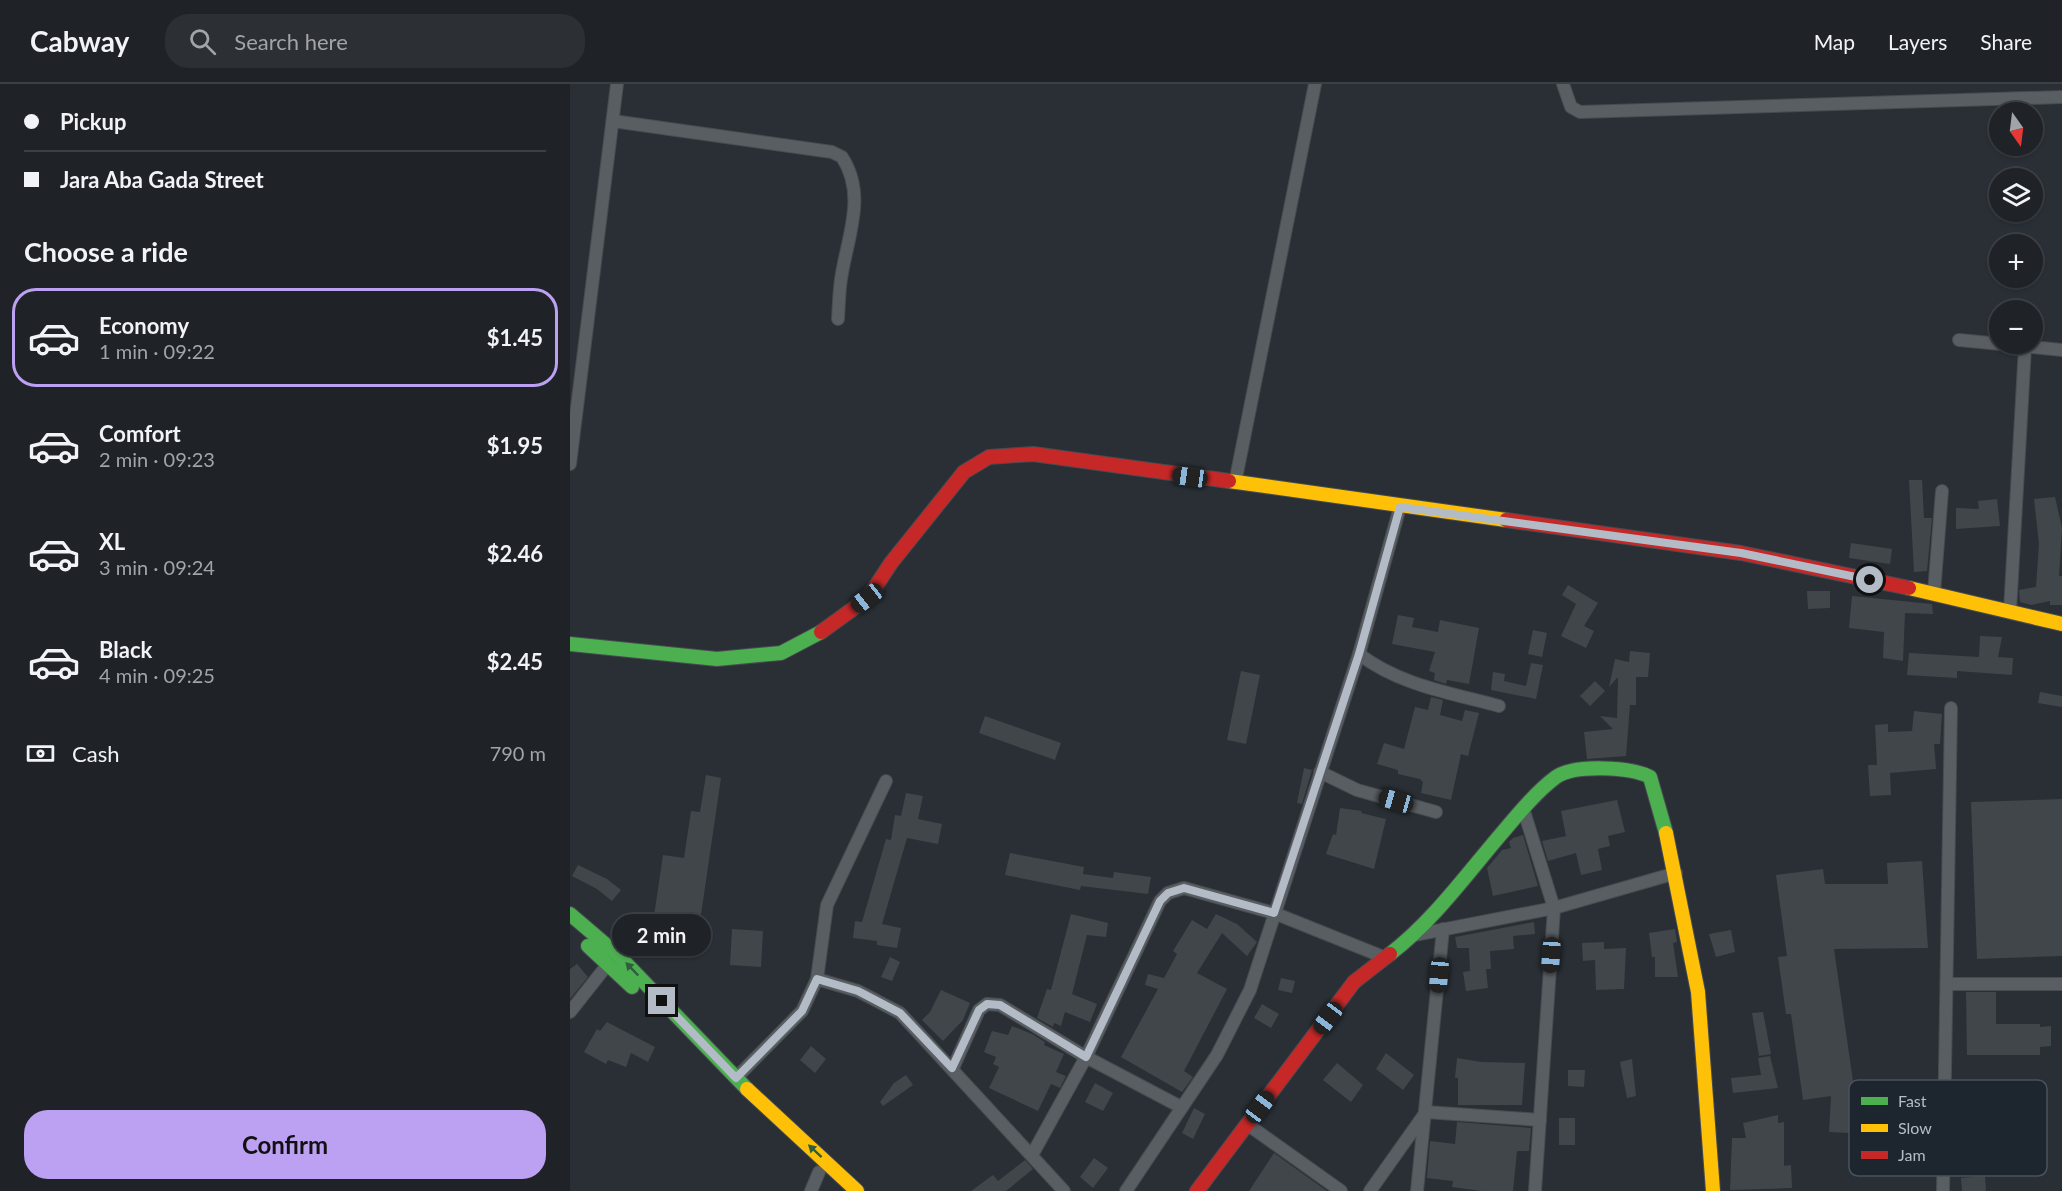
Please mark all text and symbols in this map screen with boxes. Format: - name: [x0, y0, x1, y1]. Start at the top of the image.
- search box: [165, 14, 585, 68]
- text: Cabway: [30, 24, 129, 58]
- icon: search: [186, 25, 219, 58]
- text: Search here: [234, 28, 348, 55]
- text: Map: [1814, 29, 1855, 54]
- text: Layers: [1888, 29, 1947, 54]
- text: Share: [1980, 29, 2032, 54]
- north arrow: [1989, 102, 2043, 156]
- map controls: [1989, 102, 2043, 354]
- text: Pickup: [60, 108, 126, 135]
- text: Jara Aba Gada Street: [60, 166, 264, 193]
- button: layers: [1989, 168, 2043, 222]
- button: +: [1989, 234, 2043, 288]
- text: Choose a ride: [24, 235, 188, 268]
- button: −: [1989, 300, 2043, 354]
- icon: car: [27, 311, 81, 365]
- text: Economy: [99, 312, 189, 339]
- text: $1.45: [487, 324, 543, 351]
- text: 1 min · 09:22: [99, 339, 215, 363]
- icon: car: [27, 419, 81, 473]
- text: Comfort: [99, 420, 181, 447]
- text: $1.95: [487, 432, 543, 459]
- text: 2 min · 09:23: [99, 447, 215, 471]
- car: [1171, 466, 1209, 488]
- icon: car: [27, 527, 81, 581]
- text: XL: [99, 528, 125, 555]
- text: $2.46: [487, 540, 543, 567]
- text: 3 min · 09:24: [99, 555, 215, 579]
- route start: [1856, 566, 1883, 593]
- car: [847, 580, 887, 616]
- icon: car: [27, 635, 81, 689]
- text: Black: [99, 636, 152, 663]
- text: $2.45: [487, 648, 543, 675]
- text: 4 min · 09:25: [99, 663, 215, 687]
- icon: cash: [24, 737, 57, 770]
- text: Cash: [72, 740, 119, 767]
- text: 790 m: [490, 741, 546, 765]
- car: [1376, 787, 1416, 815]
- callout: 2 min: [612, 914, 712, 956]
- text: 2 min: [637, 923, 686, 947]
- car: [1541, 936, 1561, 974]
- car: [1428, 956, 1450, 994]
- one-way arrow: [626, 962, 639, 977]
- route end: [648, 987, 675, 1014]
- car: [1310, 998, 1346, 1038]
- legend: [1849, 1080, 2047, 1176]
- car: [1242, 1087, 1278, 1127]
- text: Fast: [1898, 1091, 1927, 1110]
- button: Confirm: [24, 1110, 546, 1179]
- text: Slow: [1898, 1118, 1932, 1137]
- one-way arrow: [807, 1144, 822, 1158]
- text: Jam: [1898, 1145, 1926, 1164]

